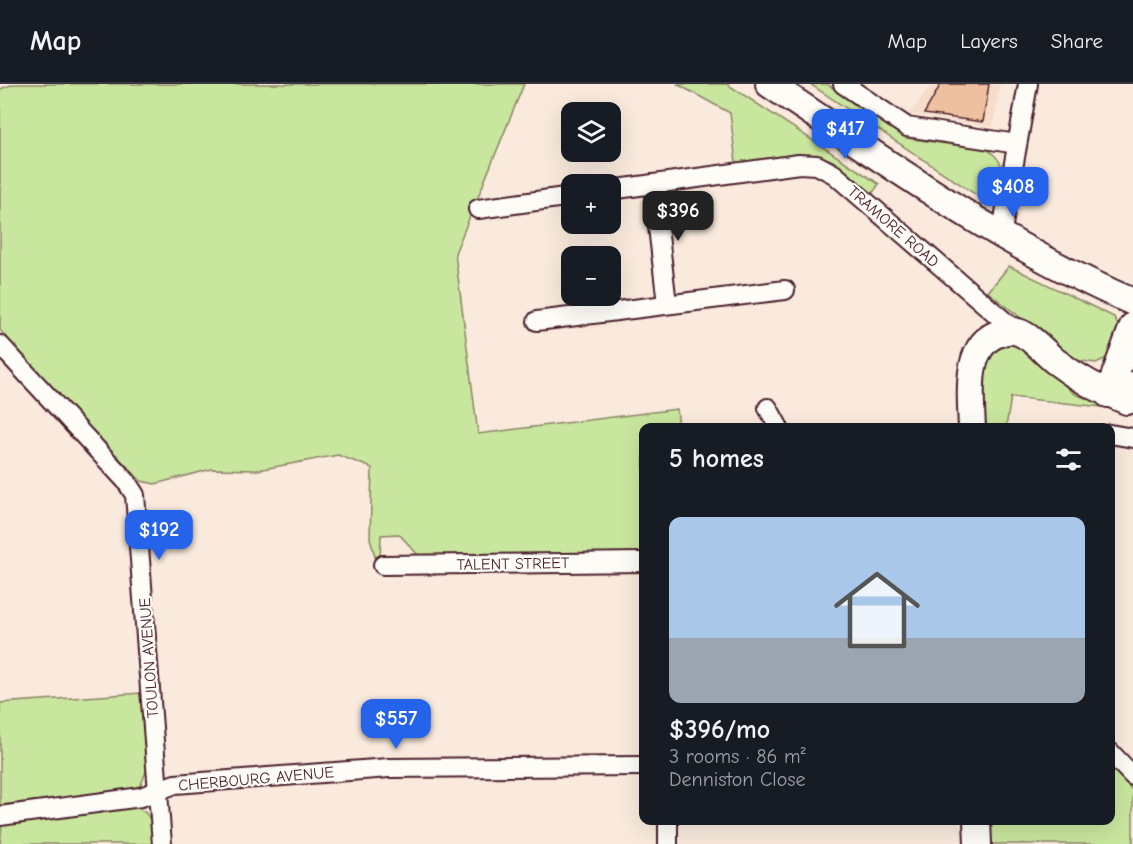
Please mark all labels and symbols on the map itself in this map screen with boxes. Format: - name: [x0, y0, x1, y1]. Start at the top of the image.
- pin: $417: [809, 109, 881, 160]
- pin: $408: [977, 167, 1049, 218]
- street label: TRAMORE ROAD: [844, 182, 942, 271]
- pin: $396: [642, 191, 714, 242]
- pin: $192: [123, 510, 195, 561]
- street label: TALENT STREET: [457, 554, 570, 574]
- street label: TOULON AVENUE: [136, 597, 162, 719]
- pin: $557: [360, 699, 432, 750]
- street label: CHERBOURG AVENUE: [177, 763, 335, 795]

